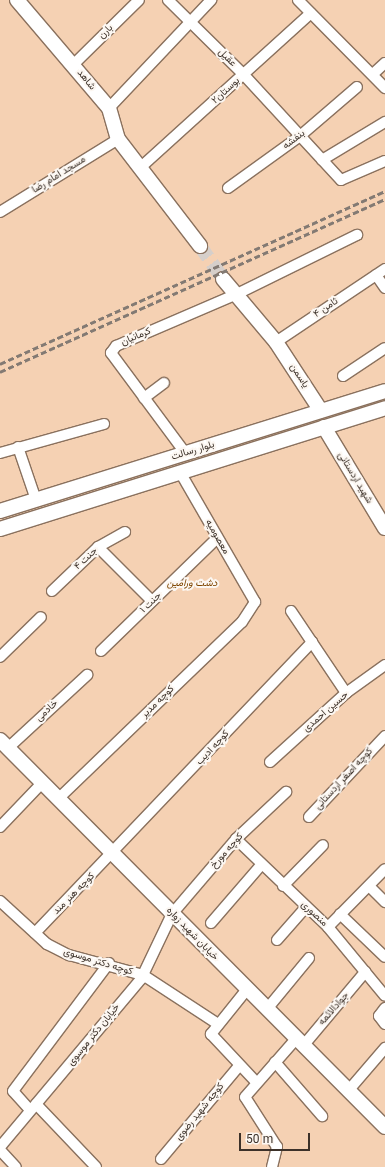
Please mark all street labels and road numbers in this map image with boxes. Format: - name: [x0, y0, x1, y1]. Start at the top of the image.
- street label: بارن: [96, 22, 116, 42]
- street label: عقیل: [215, 46, 239, 70]
- street label: شاهد: [74, 67, 98, 93]
- street label: بوستان۲: [209, 75, 243, 107]
- street label: بنفشه: [280, 128, 308, 152]
- street label: مسجد امام رضا: [30, 154, 88, 196]
- street label: ثامن ۴: [312, 296, 340, 320]
- street label: کرمانیان: [119, 325, 153, 349]
- street label: یاسمن: [287, 362, 311, 390]
- street label: بلوار رسالت: [170, 439, 216, 463]
- street label: شهید اردستانی: [335, 450, 375, 506]
- street label: معصومیه: [202, 517, 232, 557]
- street label: جنت ۴: [72, 545, 100, 573]
- street label: جنت ۱: [138, 590, 164, 616]
- street label: کوچه مدیر: [139, 683, 177, 721]
- street label: حسین احمدی: [301, 689, 351, 735]
- street label: خادمی: [33, 698, 61, 724]
- street label: کوچه ادیب: [194, 728, 232, 768]
- street label: کوچه اصغر اردستانی: [312, 746, 376, 812]
- street label: کوچه مورخ: [208, 831, 246, 871]
- street label: کوچه هنر مند: [51, 871, 97, 917]
- street label: منصوری: [298, 899, 330, 929]
- street label: خیابان شهید زواره: [163, 905, 221, 963]
- street label: کوچه دکتر موسوی: [62, 946, 134, 978]
- street label: جوادالائمه: [316, 990, 352, 1028]
- street label: خیابان دکتر موسوی: [65, 1002, 123, 1068]
- street label: کوچه شهید رضوی: [173, 1081, 227, 1143]

